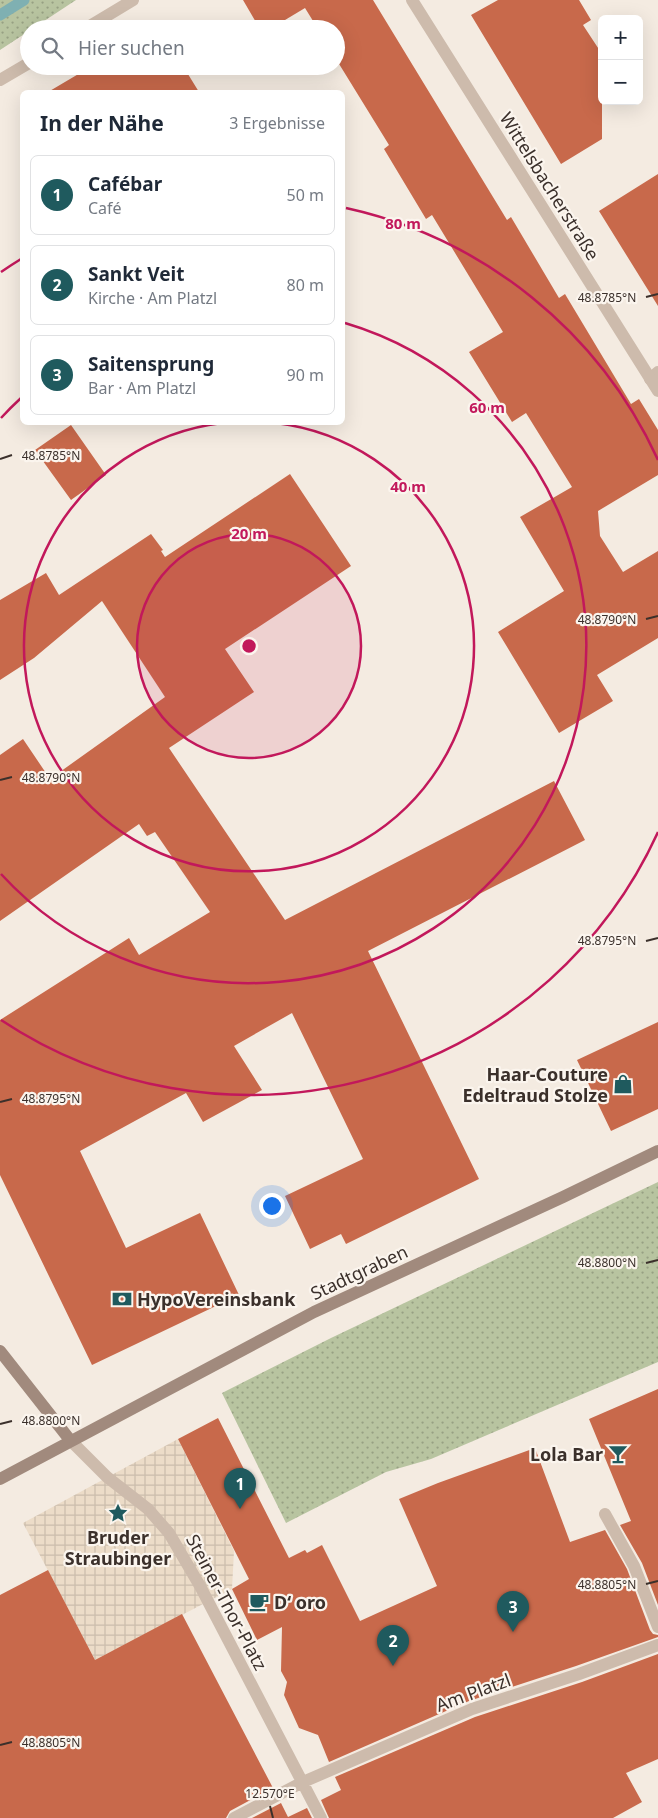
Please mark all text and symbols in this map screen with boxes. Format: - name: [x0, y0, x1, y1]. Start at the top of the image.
- map controls: [598, 15, 643, 105]
- button: +: [598, 15, 643, 60]
- search box: [20, 20, 345, 75]
- icon: search: [38, 34, 66, 62]
- text: Hier suchen: [78, 35, 185, 61]
- button: −: [598, 60, 643, 105]
- street label: Wittelsbacherstraße: [495, 108, 605, 264]
- text: In der Nähe: [40, 109, 164, 137]
- text: 3 Ergebnisse: [229, 112, 325, 134]
- text: Cafébar: [88, 171, 162, 197]
- text: 1: [52, 184, 62, 206]
- text: 50 m: [287, 184, 324, 206]
- text: Café: [88, 197, 122, 219]
- text: 80 m: [385, 213, 421, 233]
- text: Sankt Veit: [88, 261, 184, 287]
- text: 2: [52, 274, 62, 296]
- text: 80 m: [287, 274, 324, 296]
- text: Kirche · Am Platzl: [88, 287, 217, 309]
- text: 48.8785°N: [578, 289, 636, 306]
- text: Saitensprung: [88, 351, 214, 377]
- text: 3: [52, 364, 62, 386]
- text: 90 m: [287, 364, 324, 386]
- text: Bar · Am Platzl: [88, 377, 196, 399]
- text: 60 m: [469, 397, 505, 417]
- text: 48.8785°N: [22, 447, 80, 464]
- text: 40 m: [390, 476, 426, 496]
- text: 20 m: [231, 523, 267, 543]
- text: 48.8790°N: [578, 611, 636, 628]
- centre of rings: [240, 637, 258, 655]
- text: 48.8790°N: [22, 769, 80, 786]
- text: 48.8795°N: [578, 932, 636, 949]
- place label: Haar-Couture Edeltraud Stolze: [462, 1062, 608, 1107]
- shop icon: Haar-Couture Edeltraud Stolze: [612, 1073, 634, 1095]
- text: 48.8795°N: [22, 1090, 80, 1107]
- your location: [259, 1193, 285, 1219]
- street label: Stadtgraben: [307, 1239, 411, 1305]
- text: 48.8800°N: [578, 1254, 636, 1271]
- place label: HypoVereinsbank: [137, 1287, 296, 1311]
- bank icon: HypoVereinsbank: [111, 1288, 133, 1310]
- text: 48.8800°N: [22, 1412, 80, 1429]
- place label: Lola Bar: [530, 1442, 603, 1466]
- bar icon: Lola Bar: [607, 1443, 629, 1465]
- pin: 1: [224, 1468, 256, 1509]
- place icon: Bruder Straubinger: [107, 1502, 129, 1524]
- place label: Bruder Straubinger: [65, 1525, 171, 1570]
- street label: Steiner-Thor-Platz: [181, 1530, 273, 1674]
- text: 48.8805°N: [578, 1576, 636, 1593]
- place label: D‘ oro: [274, 1590, 326, 1614]
- cafe icon: D‘ oro: [248, 1591, 270, 1613]
- pin: 3: [497, 1591, 529, 1632]
- pin: 2: [377, 1625, 409, 1666]
- street label: Am Platzl: [432, 1667, 514, 1717]
- text: 48.8805°N: [22, 1734, 80, 1751]
- text: 12.570°E: [245, 1785, 295, 1802]

